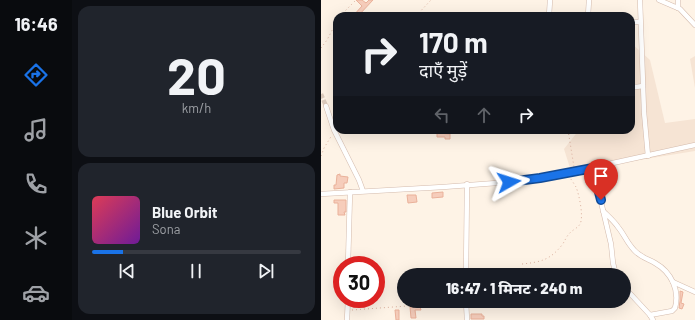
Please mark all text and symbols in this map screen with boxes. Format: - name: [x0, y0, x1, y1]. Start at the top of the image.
- text: 16:46: [14, 13, 58, 35]
- text: 170 m: [419, 25, 488, 59]
- icon: right: [353, 28, 405, 80]
- text: 20: [167, 43, 226, 105]
- text: दाएँ मुड़ें: [419, 59, 467, 81]
- icon: directions: [22, 61, 50, 89]
- text: km/h: [182, 100, 211, 116]
- icon: left: [431, 104, 453, 126]
- icon: ahead: [473, 104, 495, 126]
- icon: right: [515, 104, 537, 126]
- icon: music: [22, 116, 50, 144]
- pin: [584, 159, 618, 200]
- position arrow: [488, 161, 530, 203]
- icon: arrive: [590, 165, 612, 187]
- icon: phone: [22, 170, 50, 198]
- text: Blue Orbit: [152, 203, 217, 221]
- text: Sona: [152, 221, 180, 237]
- icon: climate: [22, 224, 50, 252]
- speed limit sign: 30: [333, 256, 385, 308]
- icon: previous: [116, 260, 138, 282]
- icon: pause: [185, 260, 207, 282]
- icon: next: [255, 260, 277, 282]
- icon: car: [22, 279, 50, 307]
- text: 16:47 · 1 मिनट · 240 m: [446, 279, 582, 297]

